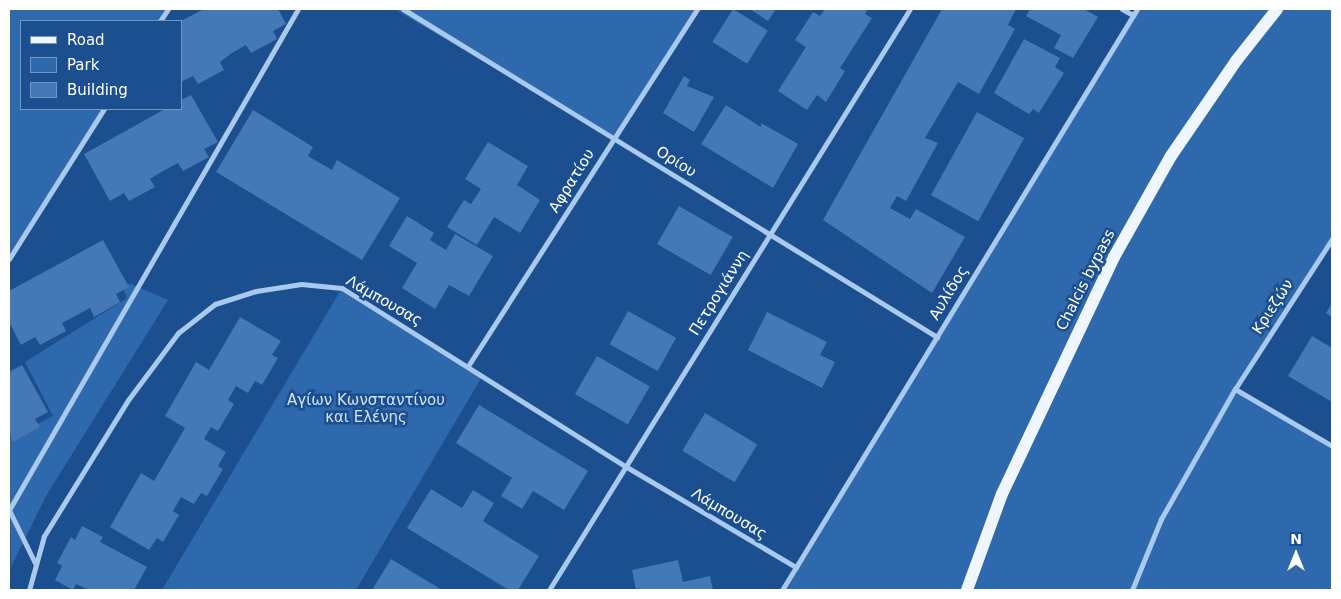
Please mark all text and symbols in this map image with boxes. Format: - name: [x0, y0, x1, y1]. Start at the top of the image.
- legend: [20, 20, 182, 110]
- text: Road: [67, 31, 105, 49]
- text: Park: [67, 56, 99, 74]
- text: Building: [67, 81, 128, 99]
- street label: Ορίου: [652, 143, 700, 181]
- street label: Αφρατίου: [545, 146, 599, 216]
- street label: Chalcis bypass: [1053, 226, 1119, 334]
- street label: Πετρογιάννη: [686, 247, 752, 339]
- street label: Αυλίδος: [926, 263, 972, 323]
- street label: Λάμπουσας: [343, 272, 425, 330]
- street label: Κριεζών: [1249, 276, 1297, 338]
- park label: Αγίων Κωνσταντίνου και Ελένης: [287, 391, 445, 426]
- street label: Λάμπουσας: [688, 484, 770, 544]
- north arrow: [1271, 529, 1321, 579]
- text: N: [1290, 531, 1302, 547]

